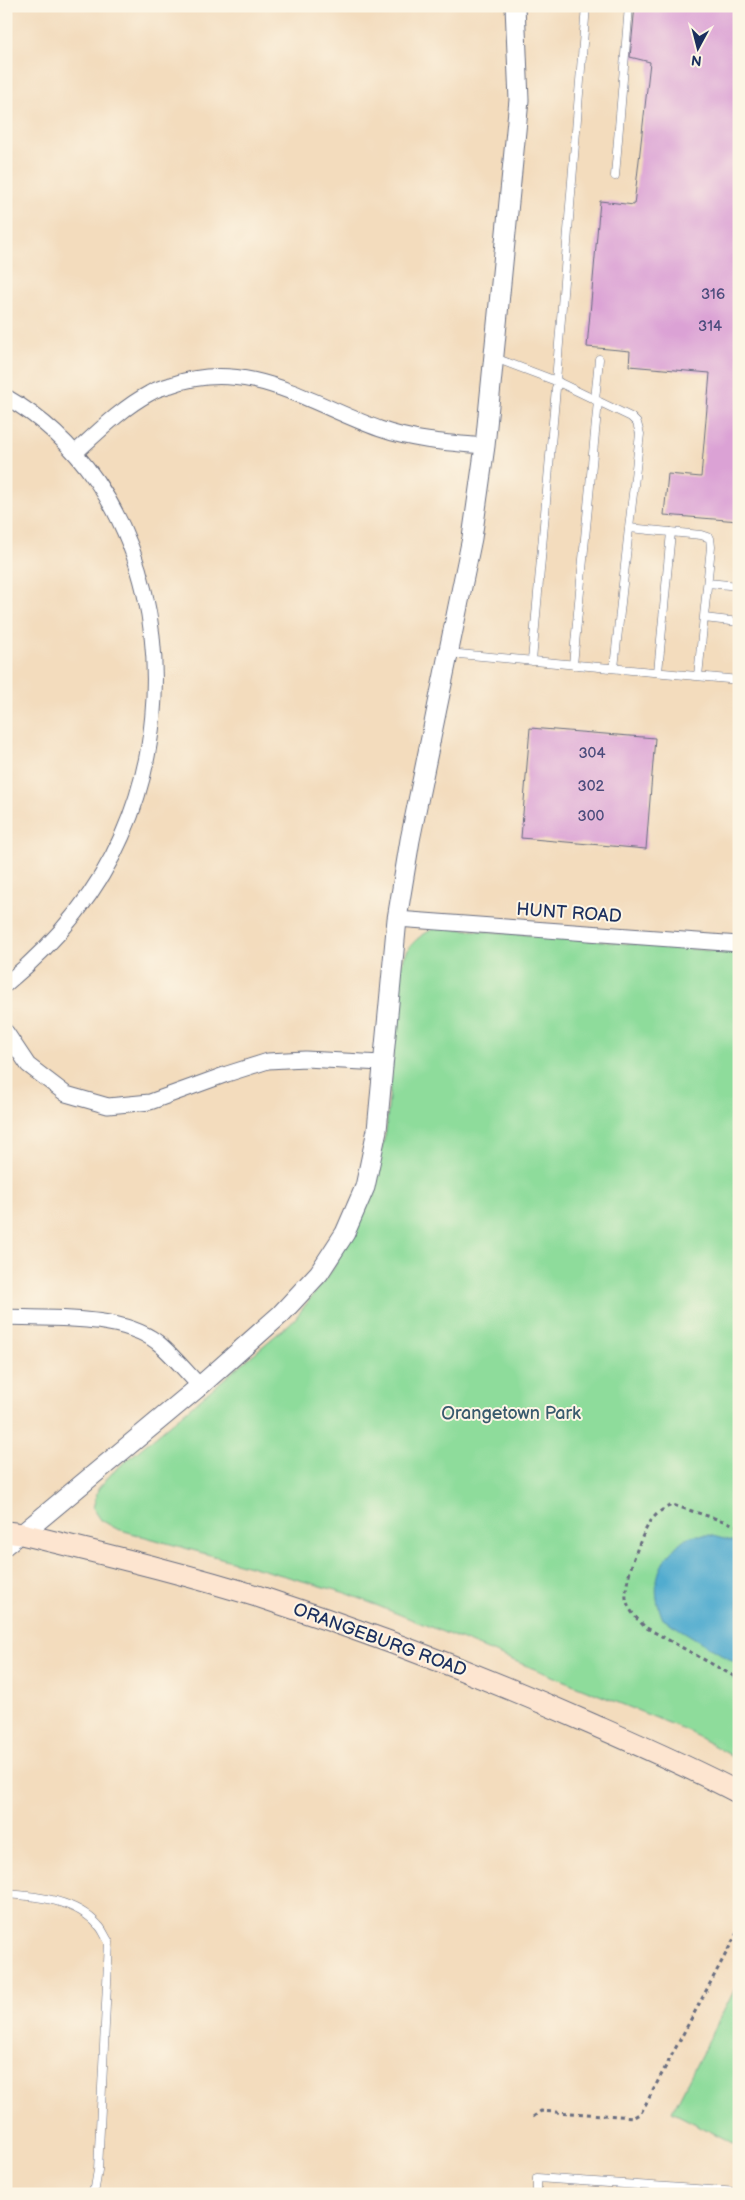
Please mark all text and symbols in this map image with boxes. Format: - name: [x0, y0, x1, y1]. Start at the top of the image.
- north arrow: [672, 22, 722, 72]
- text: N: [690, 51, 703, 69]
- house number: 316: [701, 285, 725, 304]
- house number: 314: [698, 317, 722, 336]
- house number: 304: [578, 744, 606, 763]
- house number: 302: [578, 777, 605, 796]
- house number: 300: [578, 807, 605, 826]
- street label: HUNT ROAD: [516, 899, 622, 927]
- park label: Orangetown Park: [441, 1403, 581, 1424]
- street label: ORANGEBURG ROAD: [290, 1599, 470, 1681]

